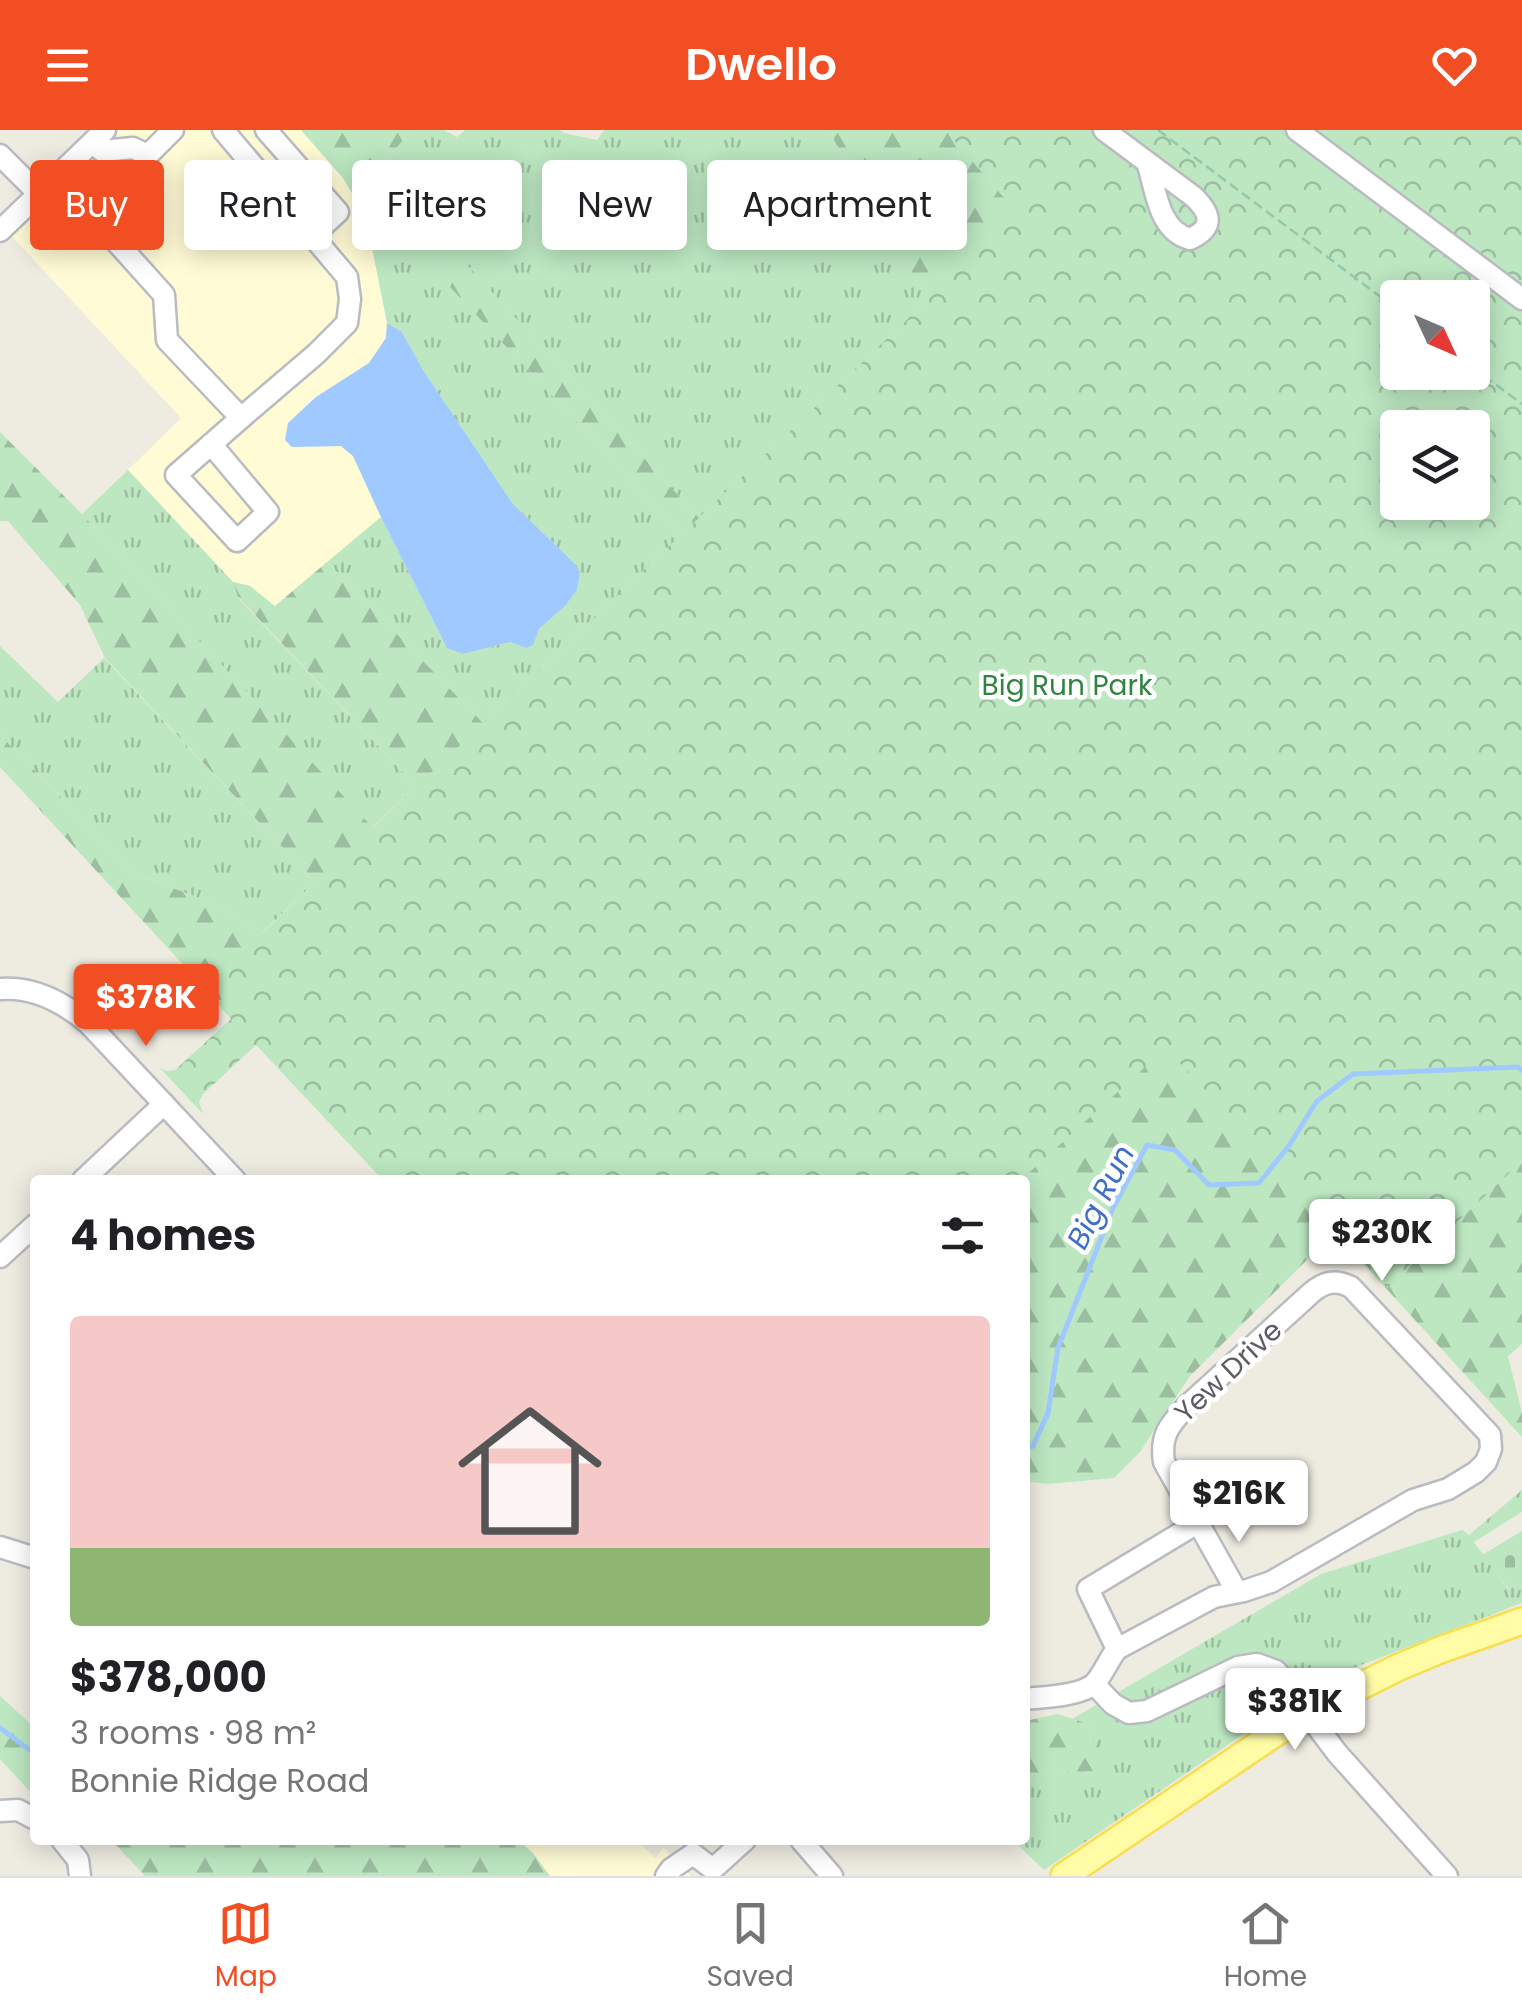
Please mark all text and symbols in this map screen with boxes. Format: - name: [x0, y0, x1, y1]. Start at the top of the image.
- text: Dwello: [685, 33, 837, 96]
- icon: menu: [40, 38, 95, 93]
- icon: heart: [1427, 38, 1482, 93]
- chip: Buy: [30, 160, 164, 250]
- chip: Rent: [184, 160, 332, 250]
- chip: Filters: [352, 160, 522, 250]
- chip: New: [542, 160, 687, 250]
- chip: Apartment: [707, 160, 967, 250]
- north arrow: [1380, 280, 1490, 390]
- map controls: [1380, 280, 1490, 520]
- button: layers: [1380, 410, 1490, 520]
- park label: Big Run Park: [982, 666, 1153, 705]
- pin: $378K: [76, 964, 216, 1049]
- text: $378K: [96, 974, 196, 1019]
- water label: Big Run: [1056, 1137, 1145, 1256]
- pin: $230K: [1312, 1199, 1452, 1284]
- text: 4 homes: [70, 1206, 256, 1265]
- icon: filters: [935, 1208, 990, 1263]
- text: $230K: [1331, 1209, 1433, 1254]
- street label: Yew Drive: [1166, 1311, 1291, 1431]
- icon: home: [440, 1381, 620, 1561]
- pin: $216K: [1169, 1460, 1309, 1545]
- text: $216K: [1192, 1470, 1286, 1515]
- text: $378,000: [70, 1648, 267, 1707]
- pin: $381K: [1225, 1668, 1365, 1753]
- text: $381K: [1247, 1678, 1343, 1723]
- text: 3 rooms · 98 m²: [70, 1710, 316, 1755]
- text: Bonnie Ridge Road: [70, 1758, 370, 1803]
- tab: Map: [215, 1896, 277, 1998]
- tab: Saved: [707, 1896, 794, 1998]
- tab: Home: [1224, 1896, 1307, 1998]

